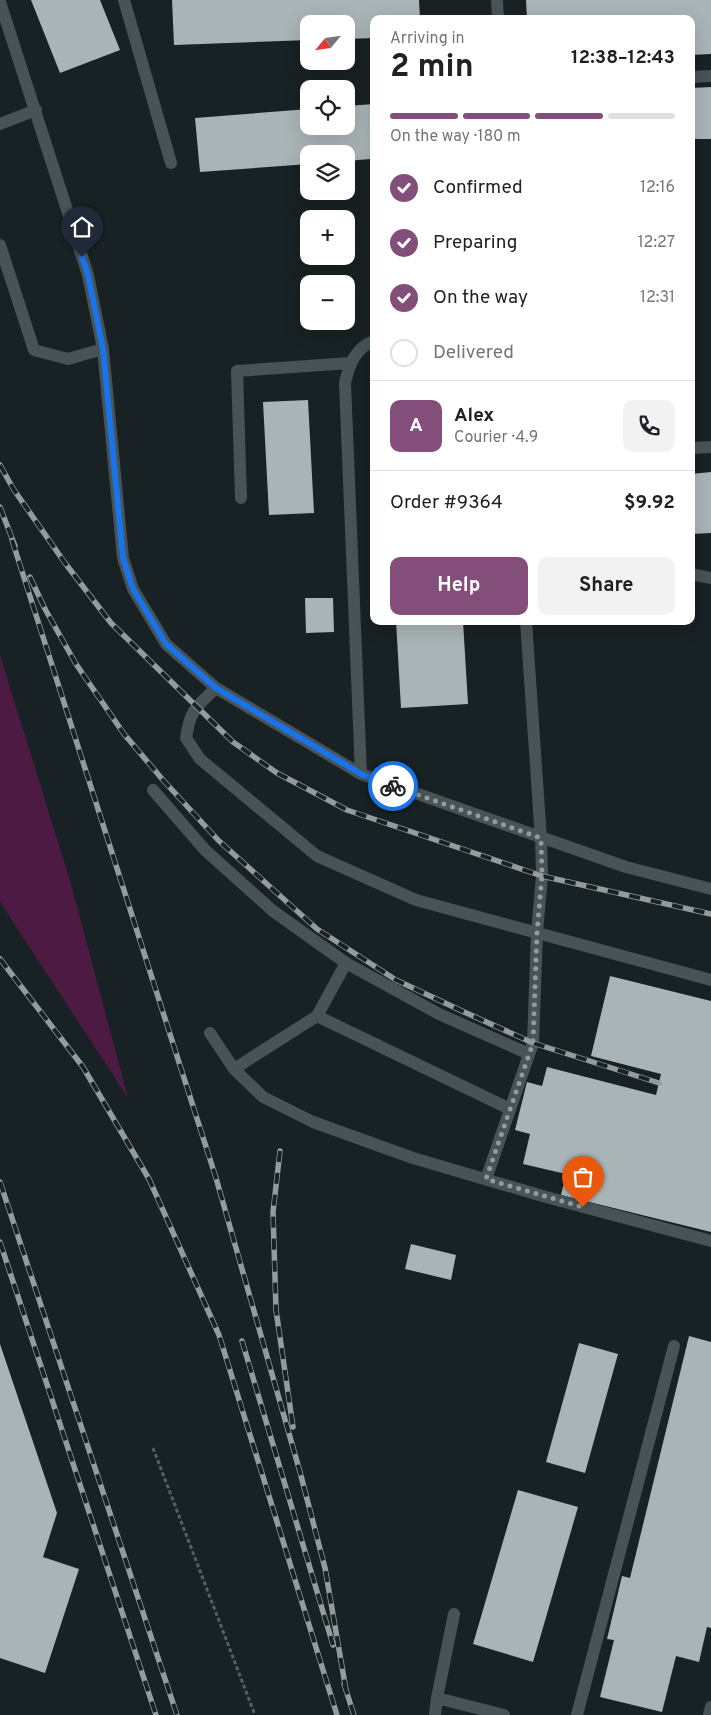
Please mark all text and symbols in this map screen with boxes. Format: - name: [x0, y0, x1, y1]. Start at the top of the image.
- north arrow: [300, 15, 355, 70]
- map controls: [300, 15, 355, 330]
- text: Arriving in: [390, 29, 465, 49]
- text: 12:38–12:43: [571, 46, 675, 70]
- text: 2 min: [390, 48, 474, 88]
- button: locate: [300, 80, 355, 135]
- text: On the way · 180 m: [390, 127, 521, 147]
- button: layers: [300, 145, 355, 200]
- icon: check: [390, 174, 418, 202]
- text: Confirmed: [433, 176, 523, 200]
- text: 12:16: [640, 178, 675, 198]
- pin: [61, 206, 103, 257]
- button: +: [300, 210, 355, 265]
- icon: home: [68, 213, 96, 241]
- icon: check: [390, 229, 418, 257]
- text: Preparing: [433, 231, 517, 255]
- text: 12:27: [638, 233, 675, 253]
- button: −: [300, 275, 355, 330]
- icon: check: [390, 284, 418, 312]
- text: On the way: [433, 286, 528, 310]
- text: 12:31: [640, 288, 675, 308]
- text: Delivered: [433, 341, 514, 365]
- button: phone: [623, 400, 675, 452]
- text: Alex: [454, 404, 494, 428]
- text: A: [409, 414, 423, 438]
- text: Courier · 4.9: [454, 428, 538, 448]
- text: Order #9364: [390, 491, 503, 515]
- text: $9.92: [624, 491, 675, 515]
- button: Help: [390, 557, 528, 615]
- button: Share: [538, 557, 675, 615]
- courier: [368, 761, 418, 811]
- icon: bike: [379, 772, 407, 800]
- pin: [562, 1156, 604, 1207]
- icon: bag: [569, 1163, 597, 1191]

